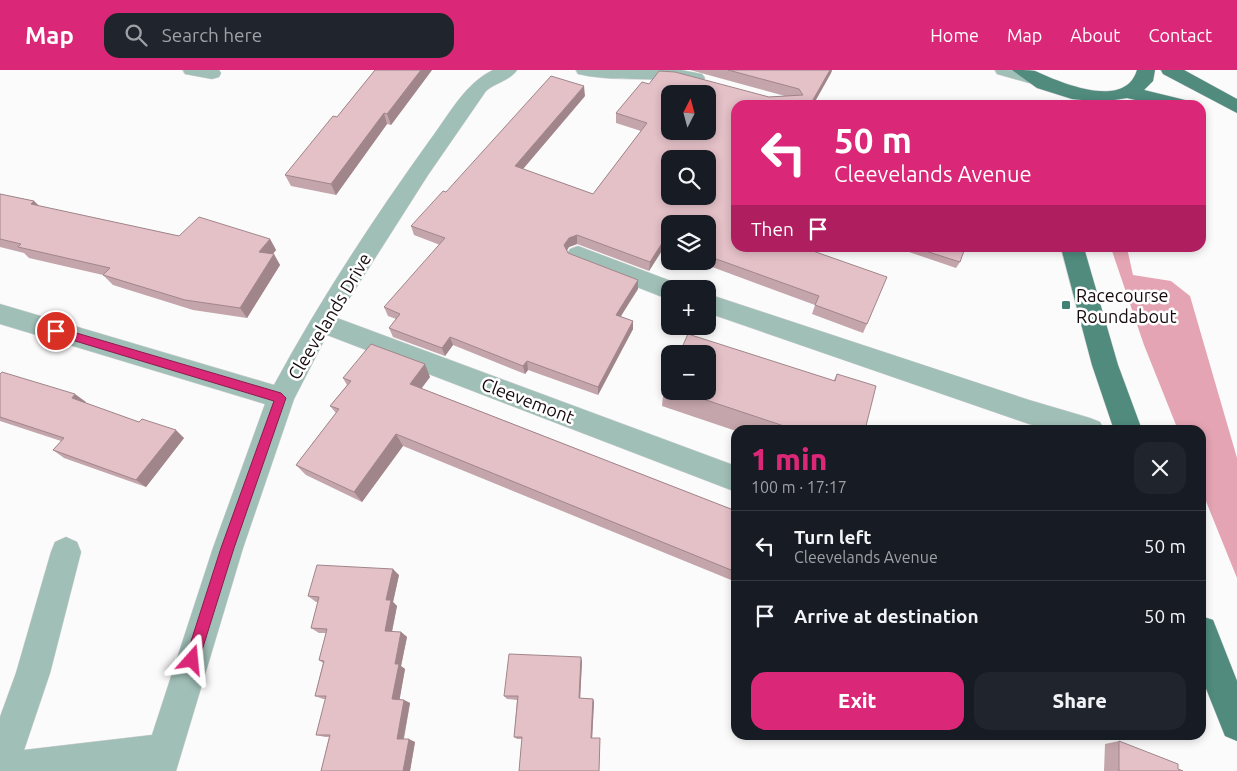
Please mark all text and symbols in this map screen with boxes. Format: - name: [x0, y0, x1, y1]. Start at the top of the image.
- search box: [104, 13, 454, 58]
- icon: search: [122, 21, 150, 49]
- text: Map: [25, 22, 74, 49]
- text: Search here: [162, 24, 262, 46]
- text: Home: [930, 25, 979, 45]
- text: Map: [1007, 25, 1042, 45]
- text: About: [1070, 25, 1120, 45]
- text: Contact: [1148, 25, 1212, 45]
- north arrow: [661, 85, 716, 140]
- map controls: [661, 85, 716, 400]
- icon: left: [751, 120, 816, 185]
- text: 50 m: [834, 120, 912, 160]
- button: search: [661, 150, 716, 205]
- text: Cleevelands Avenue: [834, 161, 1032, 186]
- button: layers: [661, 215, 716, 270]
- icon: arrive: [804, 215, 832, 243]
- text: Then: [751, 218, 794, 240]
- street label: Cleevelands Drive: [283, 249, 375, 383]
- button: +: [661, 280, 716, 335]
- place label: Racecourse Roundabout: [1076, 285, 1176, 326]
- marker: Racecourse Roundabout: [1060, 299, 1072, 311]
- pin: [35, 310, 77, 352]
- icon: arrive: [42, 317, 70, 345]
- button: −: [661, 345, 716, 400]
- street label: Cleevemont: [479, 373, 577, 427]
- text: 1 min: [751, 442, 827, 476]
- button: close: [1134, 442, 1186, 494]
- text: 100 m · 17:17: [751, 478, 847, 496]
- text: Turn left: [794, 526, 872, 548]
- icon: left: [751, 532, 779, 560]
- text: 50 m: [1144, 535, 1186, 557]
- text: Cleevelands Avenue: [794, 548, 938, 566]
- icon: arrive: [751, 602, 779, 630]
- text: Arrive at destination: [794, 605, 979, 627]
- text: 50 m: [1144, 605, 1186, 627]
- position arrow: [165, 633, 217, 685]
- button: Exit: [751, 672, 964, 730]
- button: Share: [974, 672, 1186, 730]

